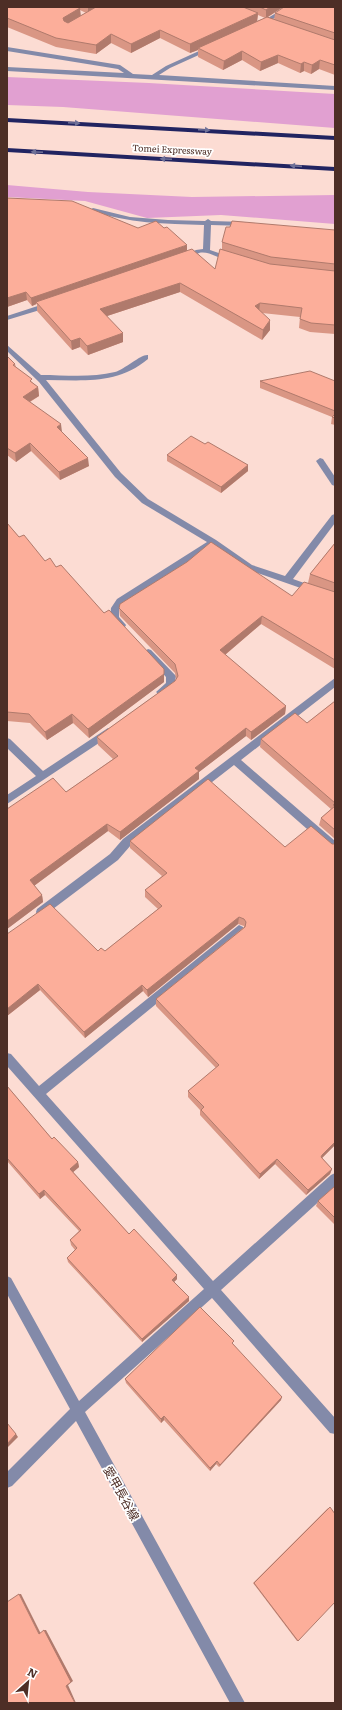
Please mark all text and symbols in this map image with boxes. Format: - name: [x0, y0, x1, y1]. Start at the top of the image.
- one-way arrow: [68, 119, 80, 126]
- one-way arrow: [198, 127, 210, 134]
- street label: Tomei Expressway: [132, 140, 213, 158]
- one-way arrow: [31, 148, 43, 155]
- one-way arrow: [160, 155, 172, 162]
- one-way arrow: [290, 163, 302, 170]
- street label: 愛甲長谷線: [100, 1462, 144, 1524]
- north arrow: [8, 1662, 48, 1702]
- text: N: [25, 1663, 41, 1681]

